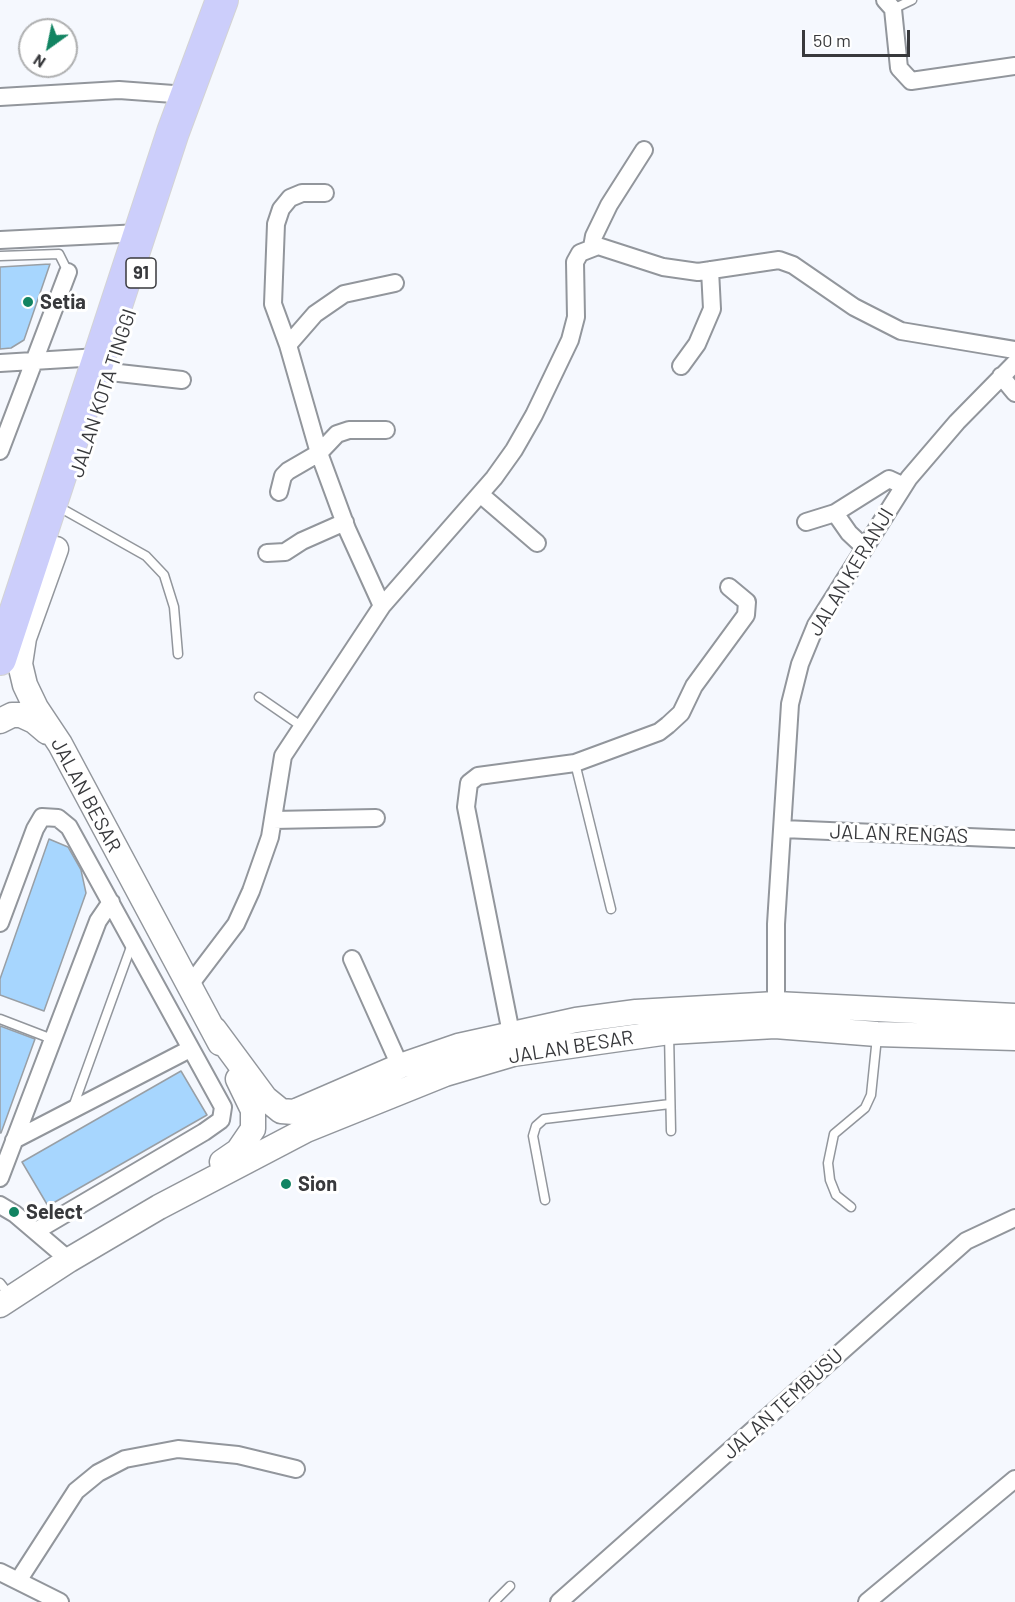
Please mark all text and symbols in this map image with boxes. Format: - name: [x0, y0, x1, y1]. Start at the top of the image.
- north arrow: [18, 18, 78, 78]
- scale bar: [805, 18, 913, 56]
- text: 50 m: [813, 29, 851, 51]
- text: N: [29, 51, 49, 73]
- road number: 91: [126, 258, 156, 288]
- place label: Setia: [40, 290, 86, 314]
- marker: Setia: [21, 295, 35, 309]
- street label: JALAN KOTA TINGGI: [64, 306, 142, 480]
- street label: JALAN KERANJI: [803, 504, 899, 640]
- street label: JALAN BESAR: [46, 734, 126, 856]
- street label: JALAN RENGAS: [829, 820, 969, 848]
- street label: JALAN BESAR: [507, 1025, 635, 1069]
- place label: Sion: [298, 1172, 337, 1196]
- marker: Sion: [279, 1177, 293, 1191]
- place label: Select: [26, 1200, 83, 1224]
- marker: Select: [7, 1205, 21, 1219]
- street label: JALAN TEMBUSU: [718, 1344, 848, 1464]

